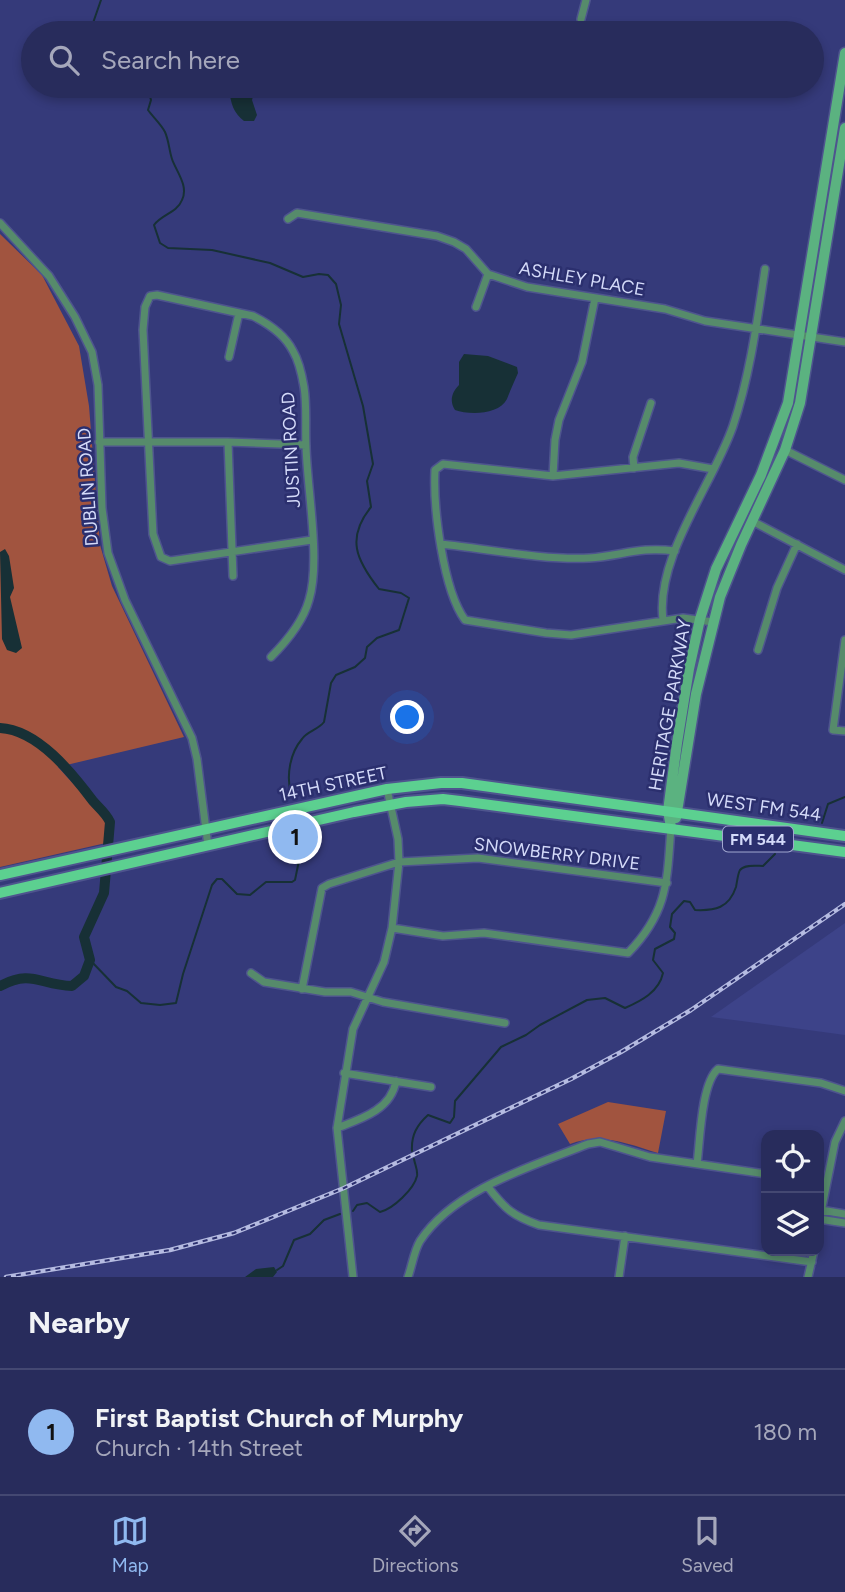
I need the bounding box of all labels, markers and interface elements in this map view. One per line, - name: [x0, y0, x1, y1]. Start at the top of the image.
- search box: [21, 21, 824, 98]
- icon: search: [45, 41, 83, 79]
- text: Search here: [101, 44, 240, 76]
- street label: ASHLEY PLACE: [517, 257, 647, 301]
- street label: JUSTIN ROAD: [277, 391, 305, 509]
- street label: DUBLIN ROAD: [73, 427, 103, 547]
- street label: HERITAGE PARKWAY: [644, 617, 696, 793]
- your location: [390, 700, 424, 734]
- street label: 14TH STREET: [277, 762, 389, 806]
- street label: WEST FM 544: [705, 788, 823, 826]
- pin: 1: [272, 811, 318, 863]
- road number: FM 544: [723, 826, 793, 852]
- street label: SNOWBERRY DRIVE: [473, 833, 641, 875]
- map controls: [761, 1130, 824, 1256]
- button: locate: [761, 1130, 824, 1193]
- button: layers: [761, 1193, 824, 1256]
- text: Nearby: [28, 1304, 130, 1341]
- text: First Baptist Church of Murphy: [95, 1402, 463, 1434]
- text: 1: [46, 1418, 56, 1446]
- text: 180 m: [753, 1418, 817, 1446]
- text: Church · 14th Street: [95, 1434, 303, 1462]
- tab: Map: [111, 1512, 149, 1577]
- tab: Directions: [372, 1512, 459, 1577]
- tab: Saved: [681, 1512, 734, 1577]

